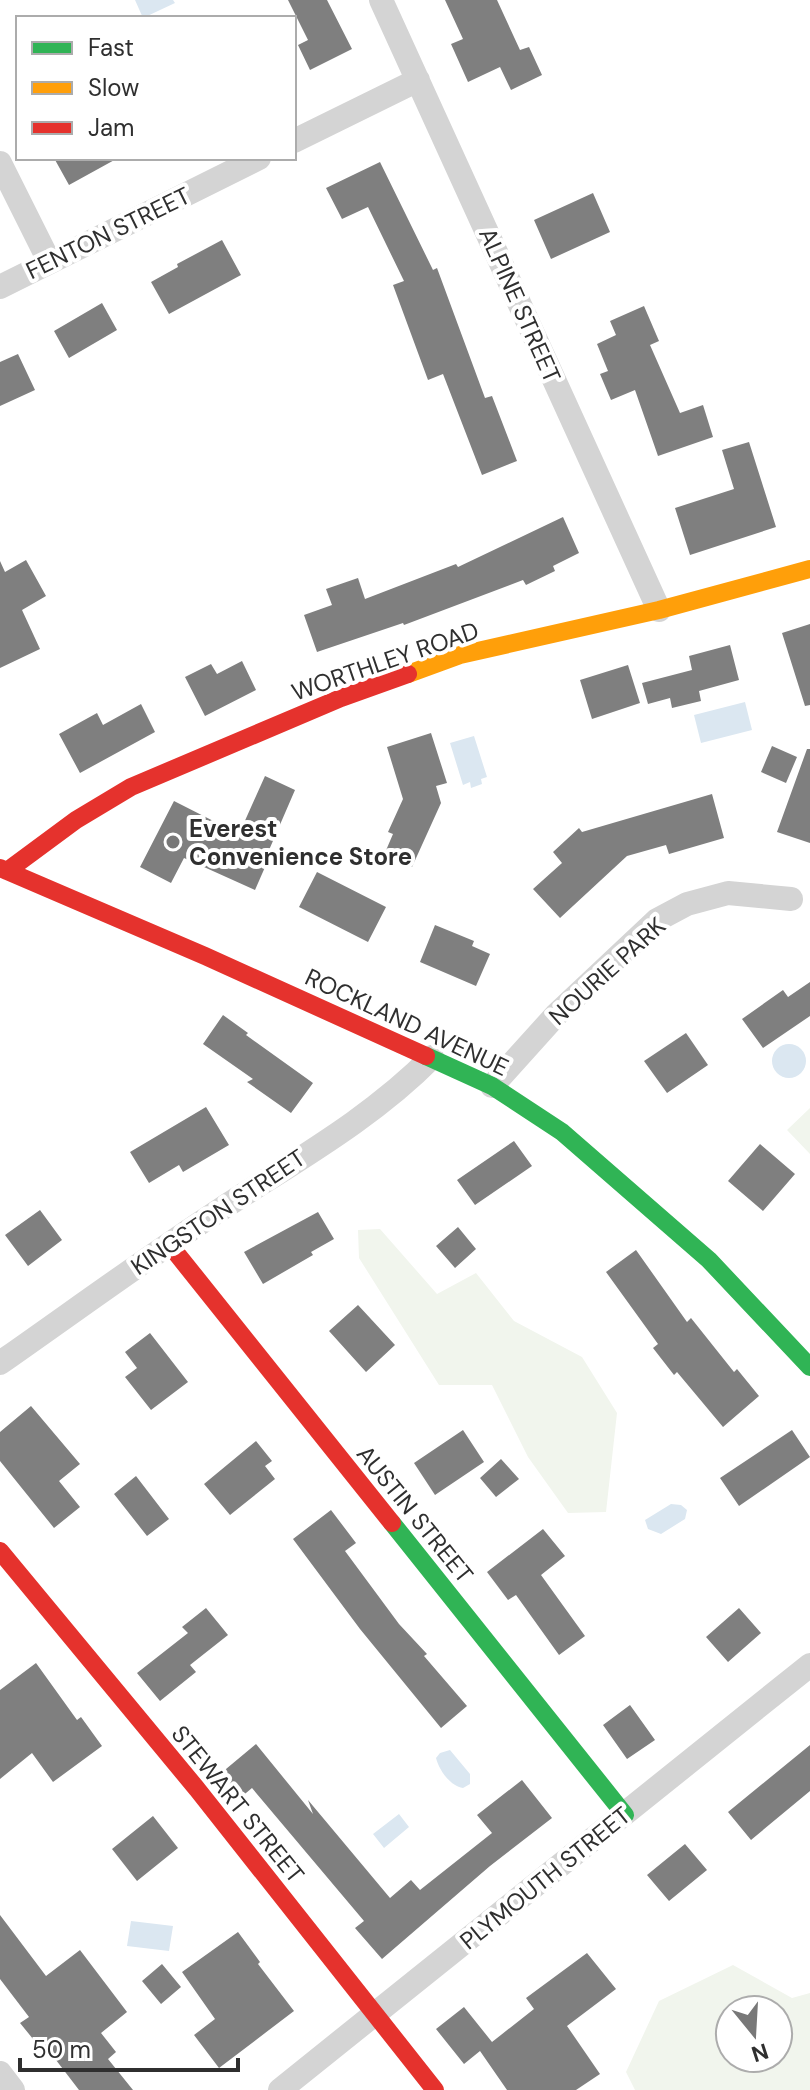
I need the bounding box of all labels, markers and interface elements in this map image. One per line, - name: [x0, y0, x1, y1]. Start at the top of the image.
- legend: [16, 16, 296, 160]
- text: Fast: [88, 32, 134, 63]
- text: Slow: [88, 72, 139, 103]
- text: Jam: [88, 112, 134, 143]
- street label: FENTON STREET: [21, 180, 195, 286]
- street label: ALPINE STREET: [472, 223, 568, 387]
- street label: WORTHLEY ROAD: [287, 614, 483, 708]
- place label: Everest Convenience Store: [189, 813, 412, 872]
- marker: Everest Convenience Store: [164, 833, 182, 851]
- street label: NOURIE PARK: [542, 910, 672, 1032]
- street label: ROCKLAND AVENUE: [300, 961, 514, 1083]
- street label: KINGSTON STREET: [125, 1142, 311, 1282]
- street label: AUSTIN STREET: [350, 1439, 480, 1589]
- street label: STEWART STREET: [165, 1719, 311, 1889]
- street label: PLYMOUTH STREET: [453, 1800, 637, 1956]
- north arrow: [714, 1994, 794, 2074]
- scale bar: [20, 2022, 238, 2072]
- text: 50 m: [32, 2034, 91, 2065]
- text: N: [748, 2036, 772, 2069]

